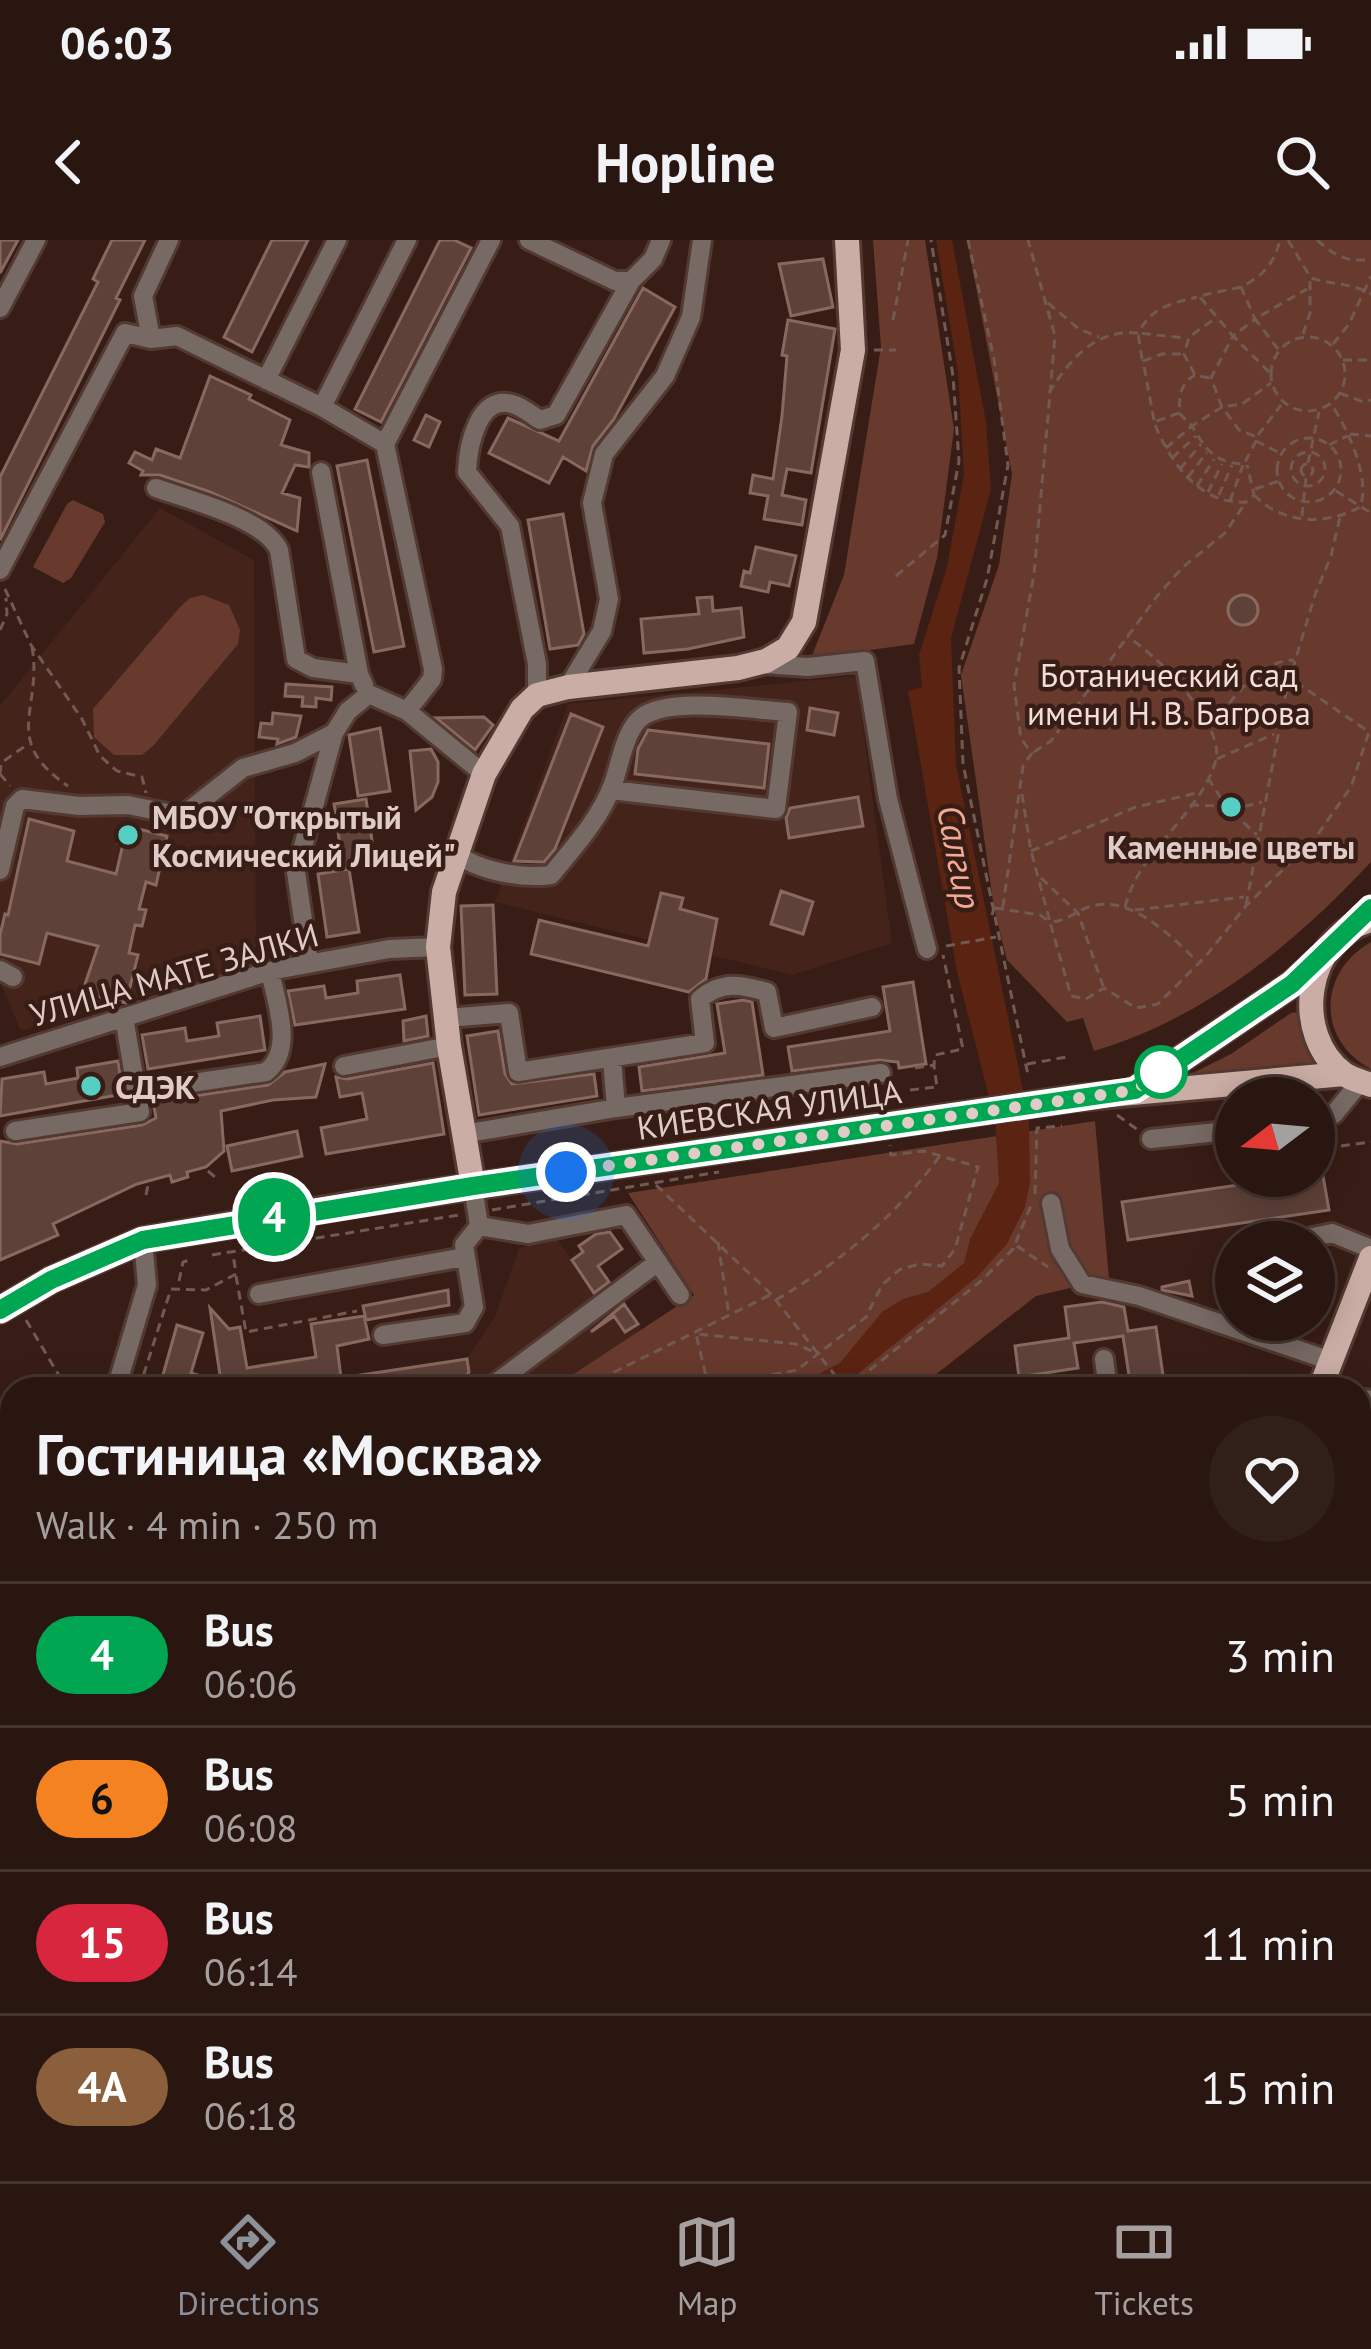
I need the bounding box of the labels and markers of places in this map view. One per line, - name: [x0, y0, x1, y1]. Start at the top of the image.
- marker: Каменные цветы: [1218, 794, 1244, 820]
- place label: МБОУ "Открытый Космический Лицей": [152, 795, 456, 876]
- marker: МБОУ "Открытый Космический Лицей": [115, 822, 141, 848]
- place label: Каменные цветы: [1107, 825, 1355, 868]
- unlabelled marker: [1136, 1047, 1186, 1097]
- place label: СДЭК: [115, 1065, 196, 1108]
- marker: СДЭК: [78, 1073, 104, 1099]

